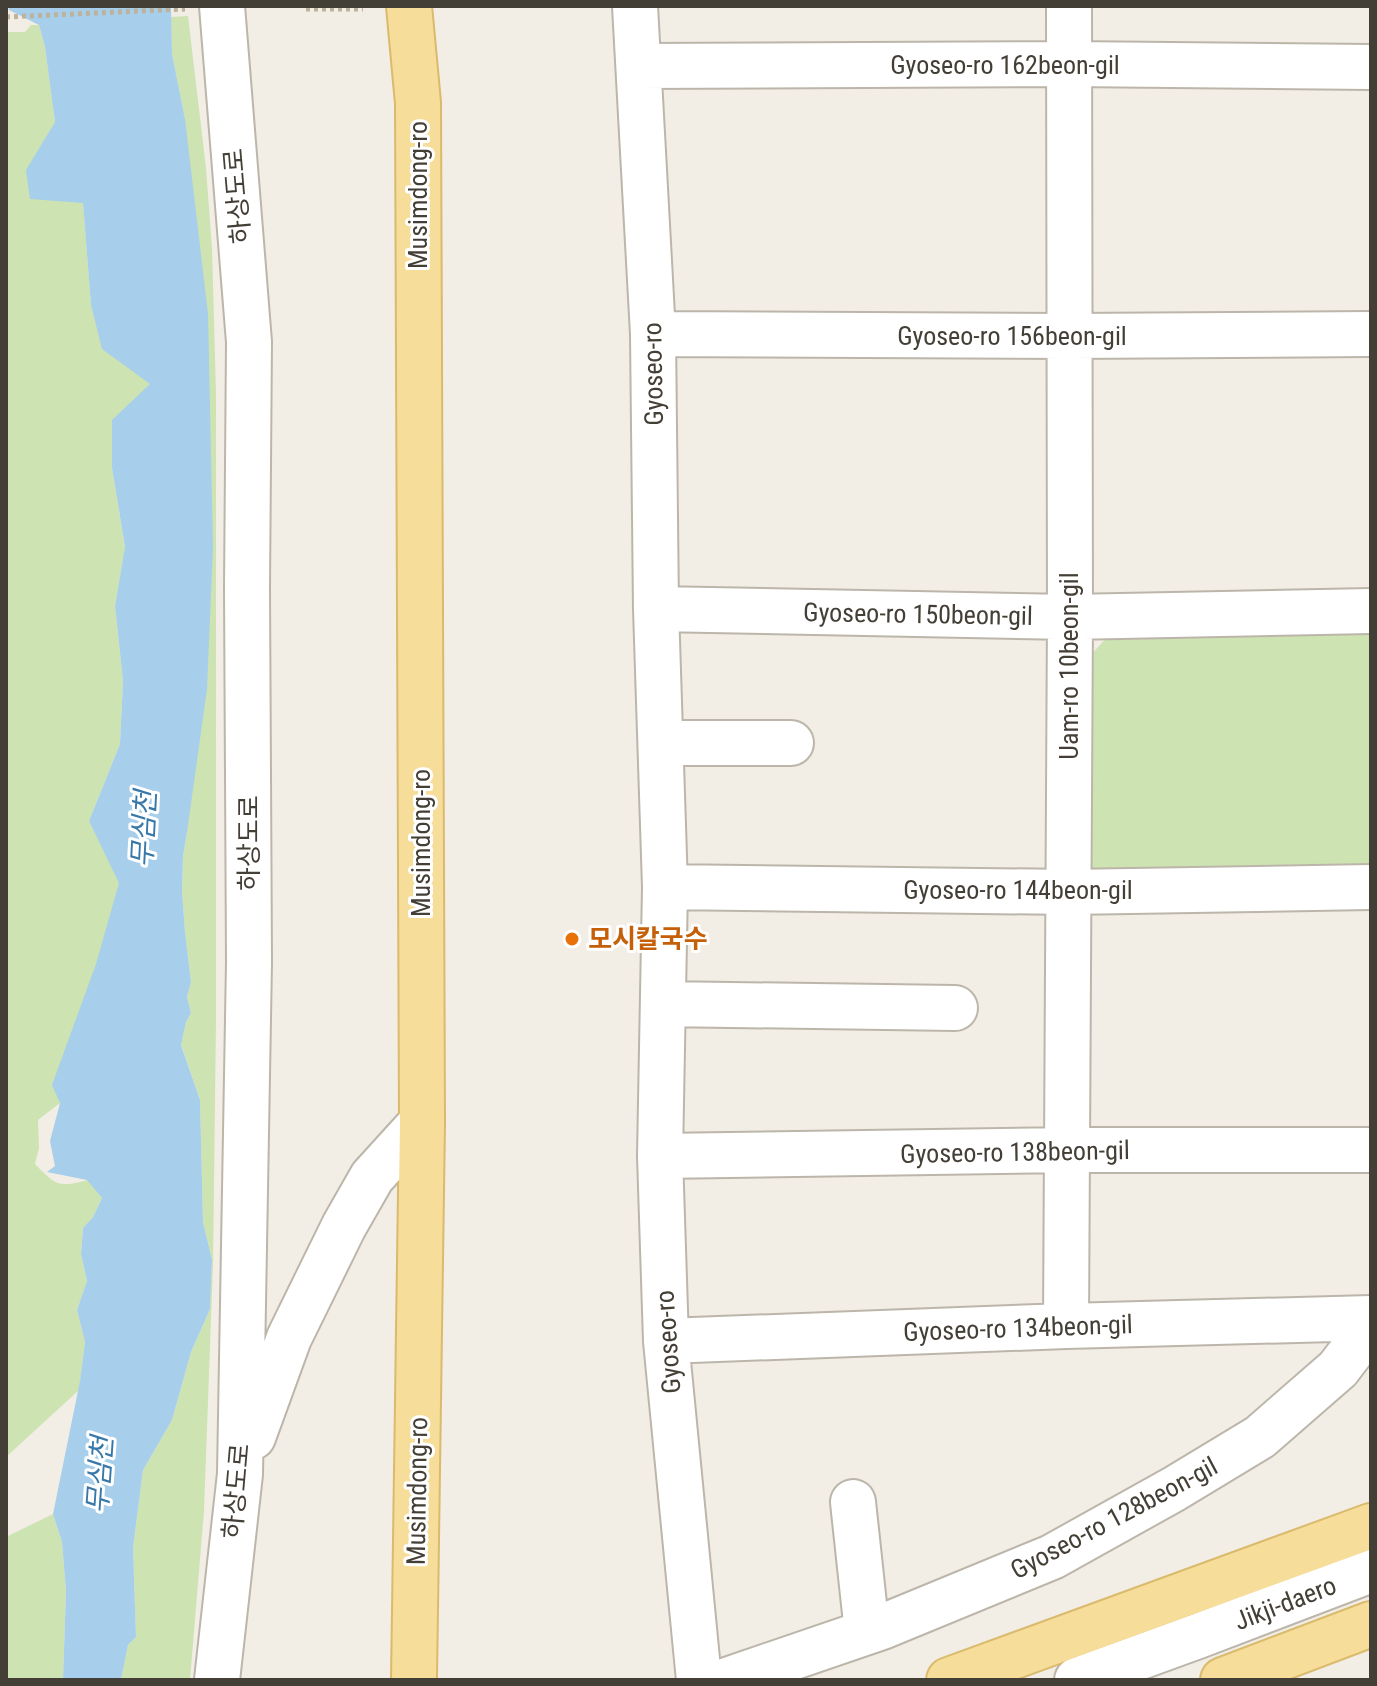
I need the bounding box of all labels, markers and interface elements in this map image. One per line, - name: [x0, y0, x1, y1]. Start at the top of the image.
- street label: Gyoseo-ro 162beon-gil: [890, 50, 1120, 80]
- street label: Musimdong-ro: [403, 121, 433, 269]
- street label: 하상도로: [218, 147, 256, 245]
- street label: Gyoseo-ro 156beon-gil: [897, 321, 1127, 351]
- street label: Gyoseo-ro: [637, 322, 669, 426]
- street label: Uam-ro 10beon-gil: [1054, 572, 1084, 760]
- street label: Gyoseo-ro 150beon-gil: [803, 597, 1033, 631]
- street label: Musimdong-ro: [406, 769, 436, 917]
- water label: 무심천: [126, 786, 163, 868]
- street label: 하상도로: [234, 795, 264, 891]
- street label: Gyoseo-ro 144beon-gil: [903, 875, 1133, 905]
- place label: 모시칼국수: [588, 924, 708, 954]
- marker: 모시칼국수: [563, 930, 581, 948]
- street label: Gyoseo-ro 138beon-gil: [900, 1135, 1130, 1169]
- street label: Gyoseo-ro: [649, 1289, 687, 1395]
- street label: Gyoseo-ro 134beon-gil: [903, 1309, 1133, 1347]
- street label: Musimdong-ro: [401, 1417, 433, 1565]
- water label: 무심천: [81, 1432, 119, 1515]
- street label: 하상도로: [217, 1442, 255, 1540]
- street label: Gyoseo-ro 128beon-gil: [1006, 1451, 1222, 1585]
- street label: Jikji-daero: [1230, 1570, 1340, 1636]

